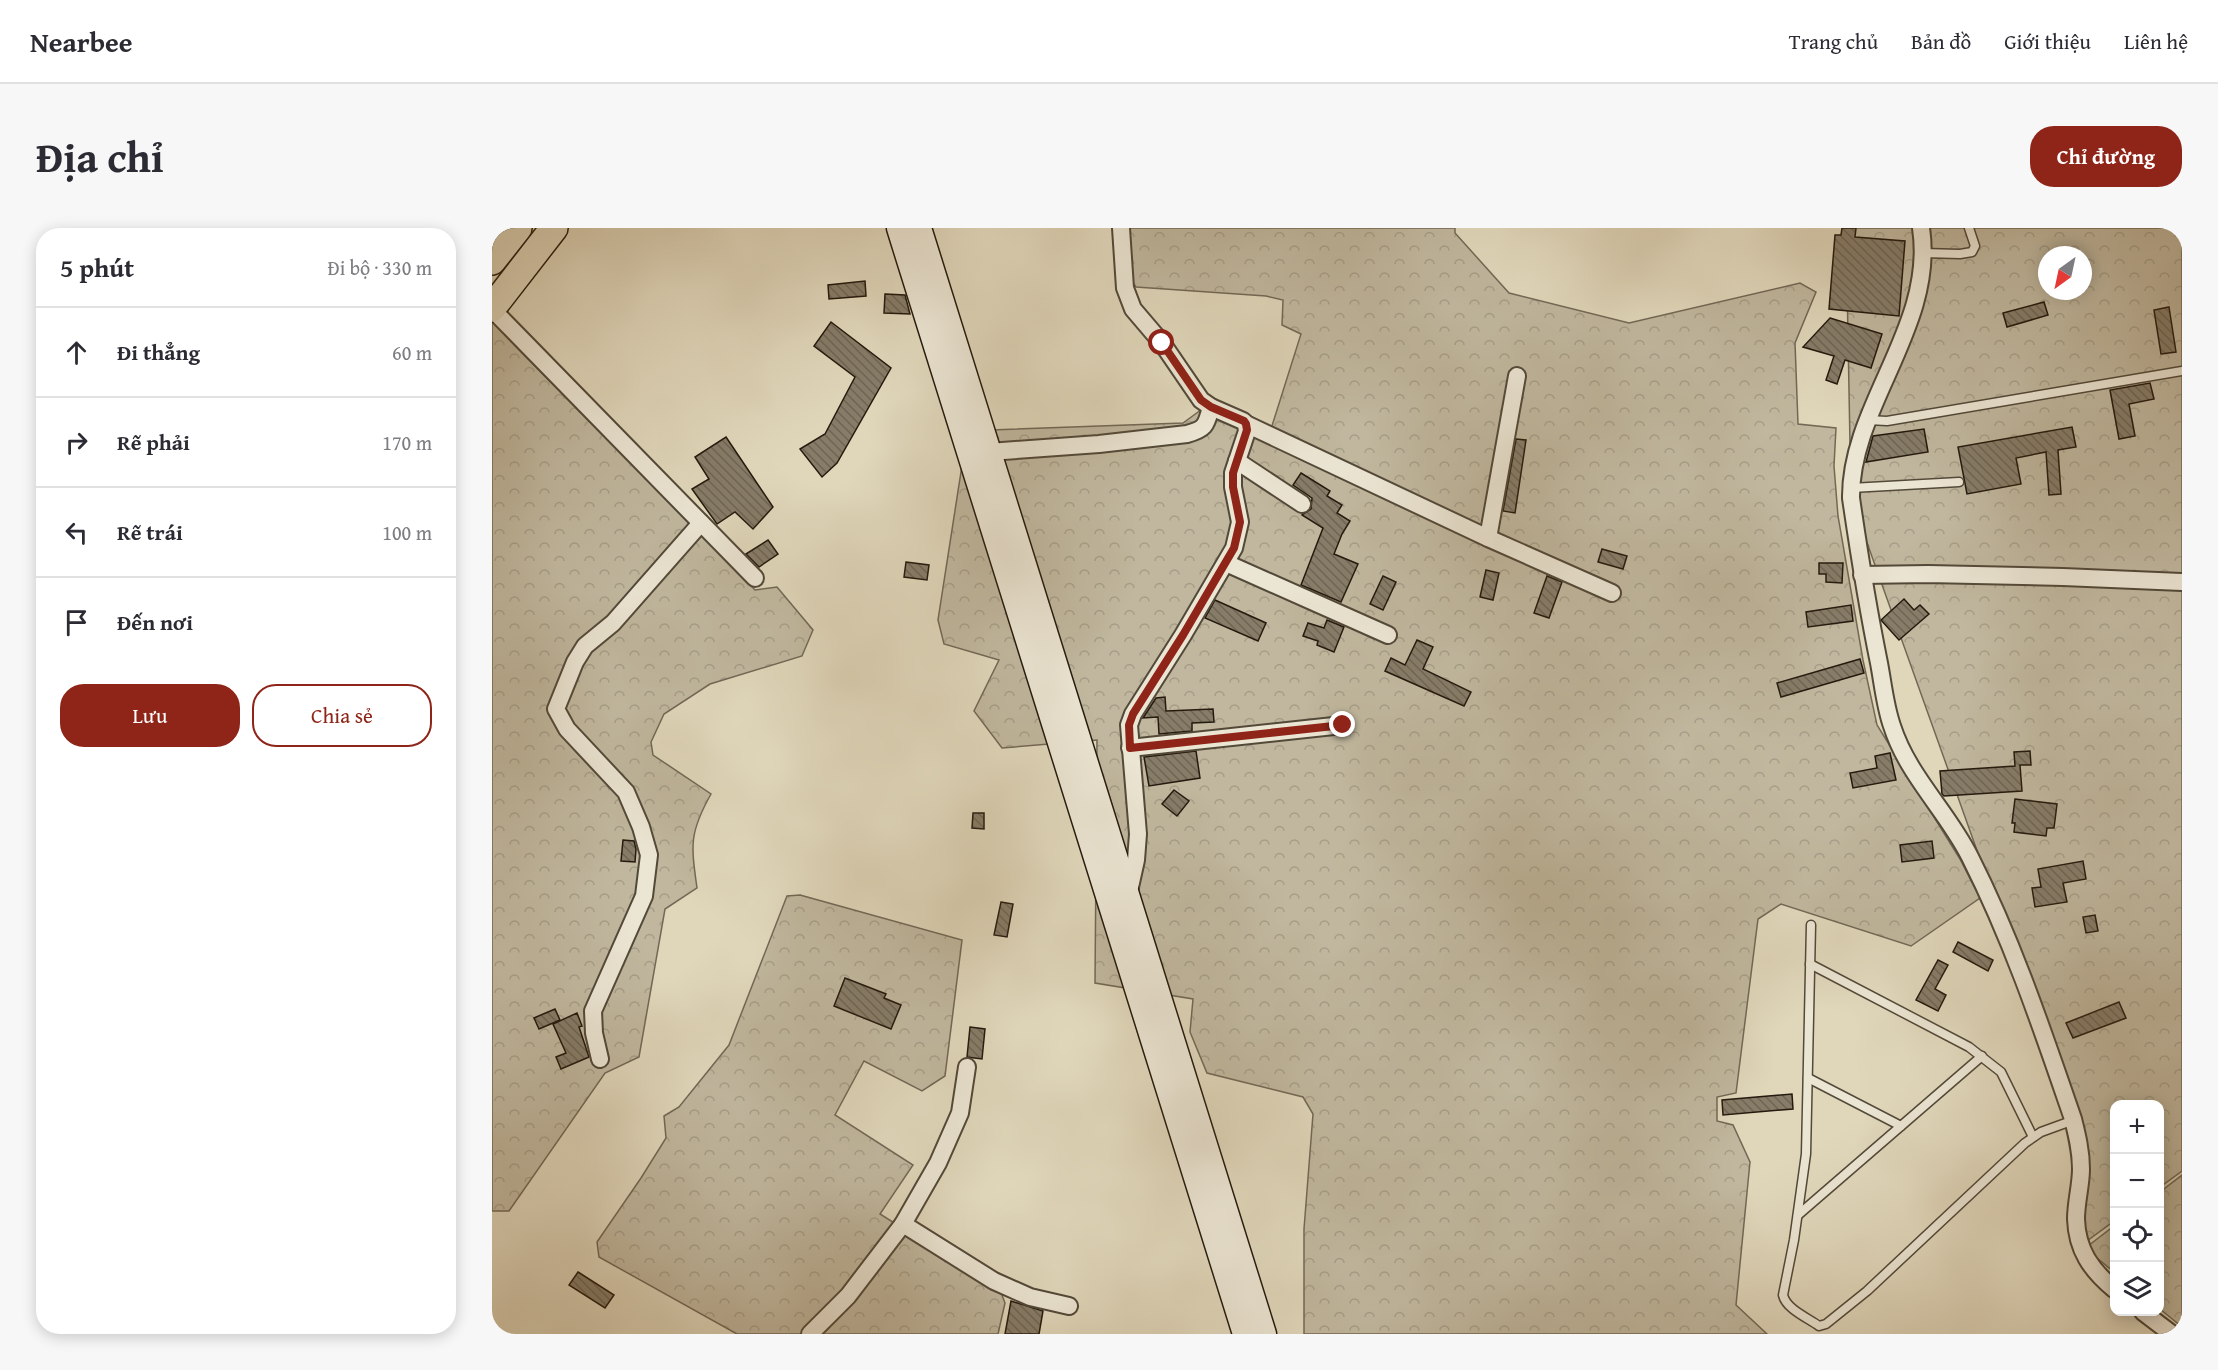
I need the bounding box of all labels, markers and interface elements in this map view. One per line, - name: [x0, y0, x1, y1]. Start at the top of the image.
- text: Nearbee: [30, 21, 133, 62]
- text: Trang chủ: [1789, 26, 1878, 57]
- text: Bản đồ: [1911, 26, 1971, 57]
- text: Giới thiệu: [2004, 26, 2091, 57]
- text: Liên hệ: [2124, 26, 2188, 57]
- text: Địa chỉ: [36, 126, 164, 187]
- button: Chỉ đường: [2030, 126, 2182, 187]
- north arrow: [2038, 246, 2092, 300]
- text: 5 phút: [60, 248, 134, 287]
- text: Đi bộ · 330 m: [328, 253, 432, 282]
- route start: [1148, 329, 1174, 355]
- icon: ahead: [60, 336, 93, 369]
- text: Đi thẳng: [117, 336, 200, 368]
- text: 60 m: [392, 338, 432, 367]
- icon: right: [60, 426, 93, 459]
- text: Rẽ phải: [117, 426, 190, 458]
- text: 170 m: [382, 428, 432, 457]
- icon: left: [60, 516, 93, 549]
- text: Rẽ trái: [117, 516, 183, 548]
- text: 100 m: [382, 518, 432, 547]
- icon: arrive: [60, 606, 93, 639]
- text: Đến nơi: [117, 606, 193, 638]
- button: Lưu: [60, 684, 240, 747]
- button: Chia sẻ: [252, 684, 432, 747]
- route end: [1329, 711, 1355, 737]
- map controls: [2110, 1100, 2164, 1316]
- button: +: [2110, 1100, 2164, 1154]
- button: −: [2110, 1154, 2164, 1208]
- button: locate: [2110, 1208, 2164, 1262]
- button: layers: [2110, 1262, 2164, 1316]

